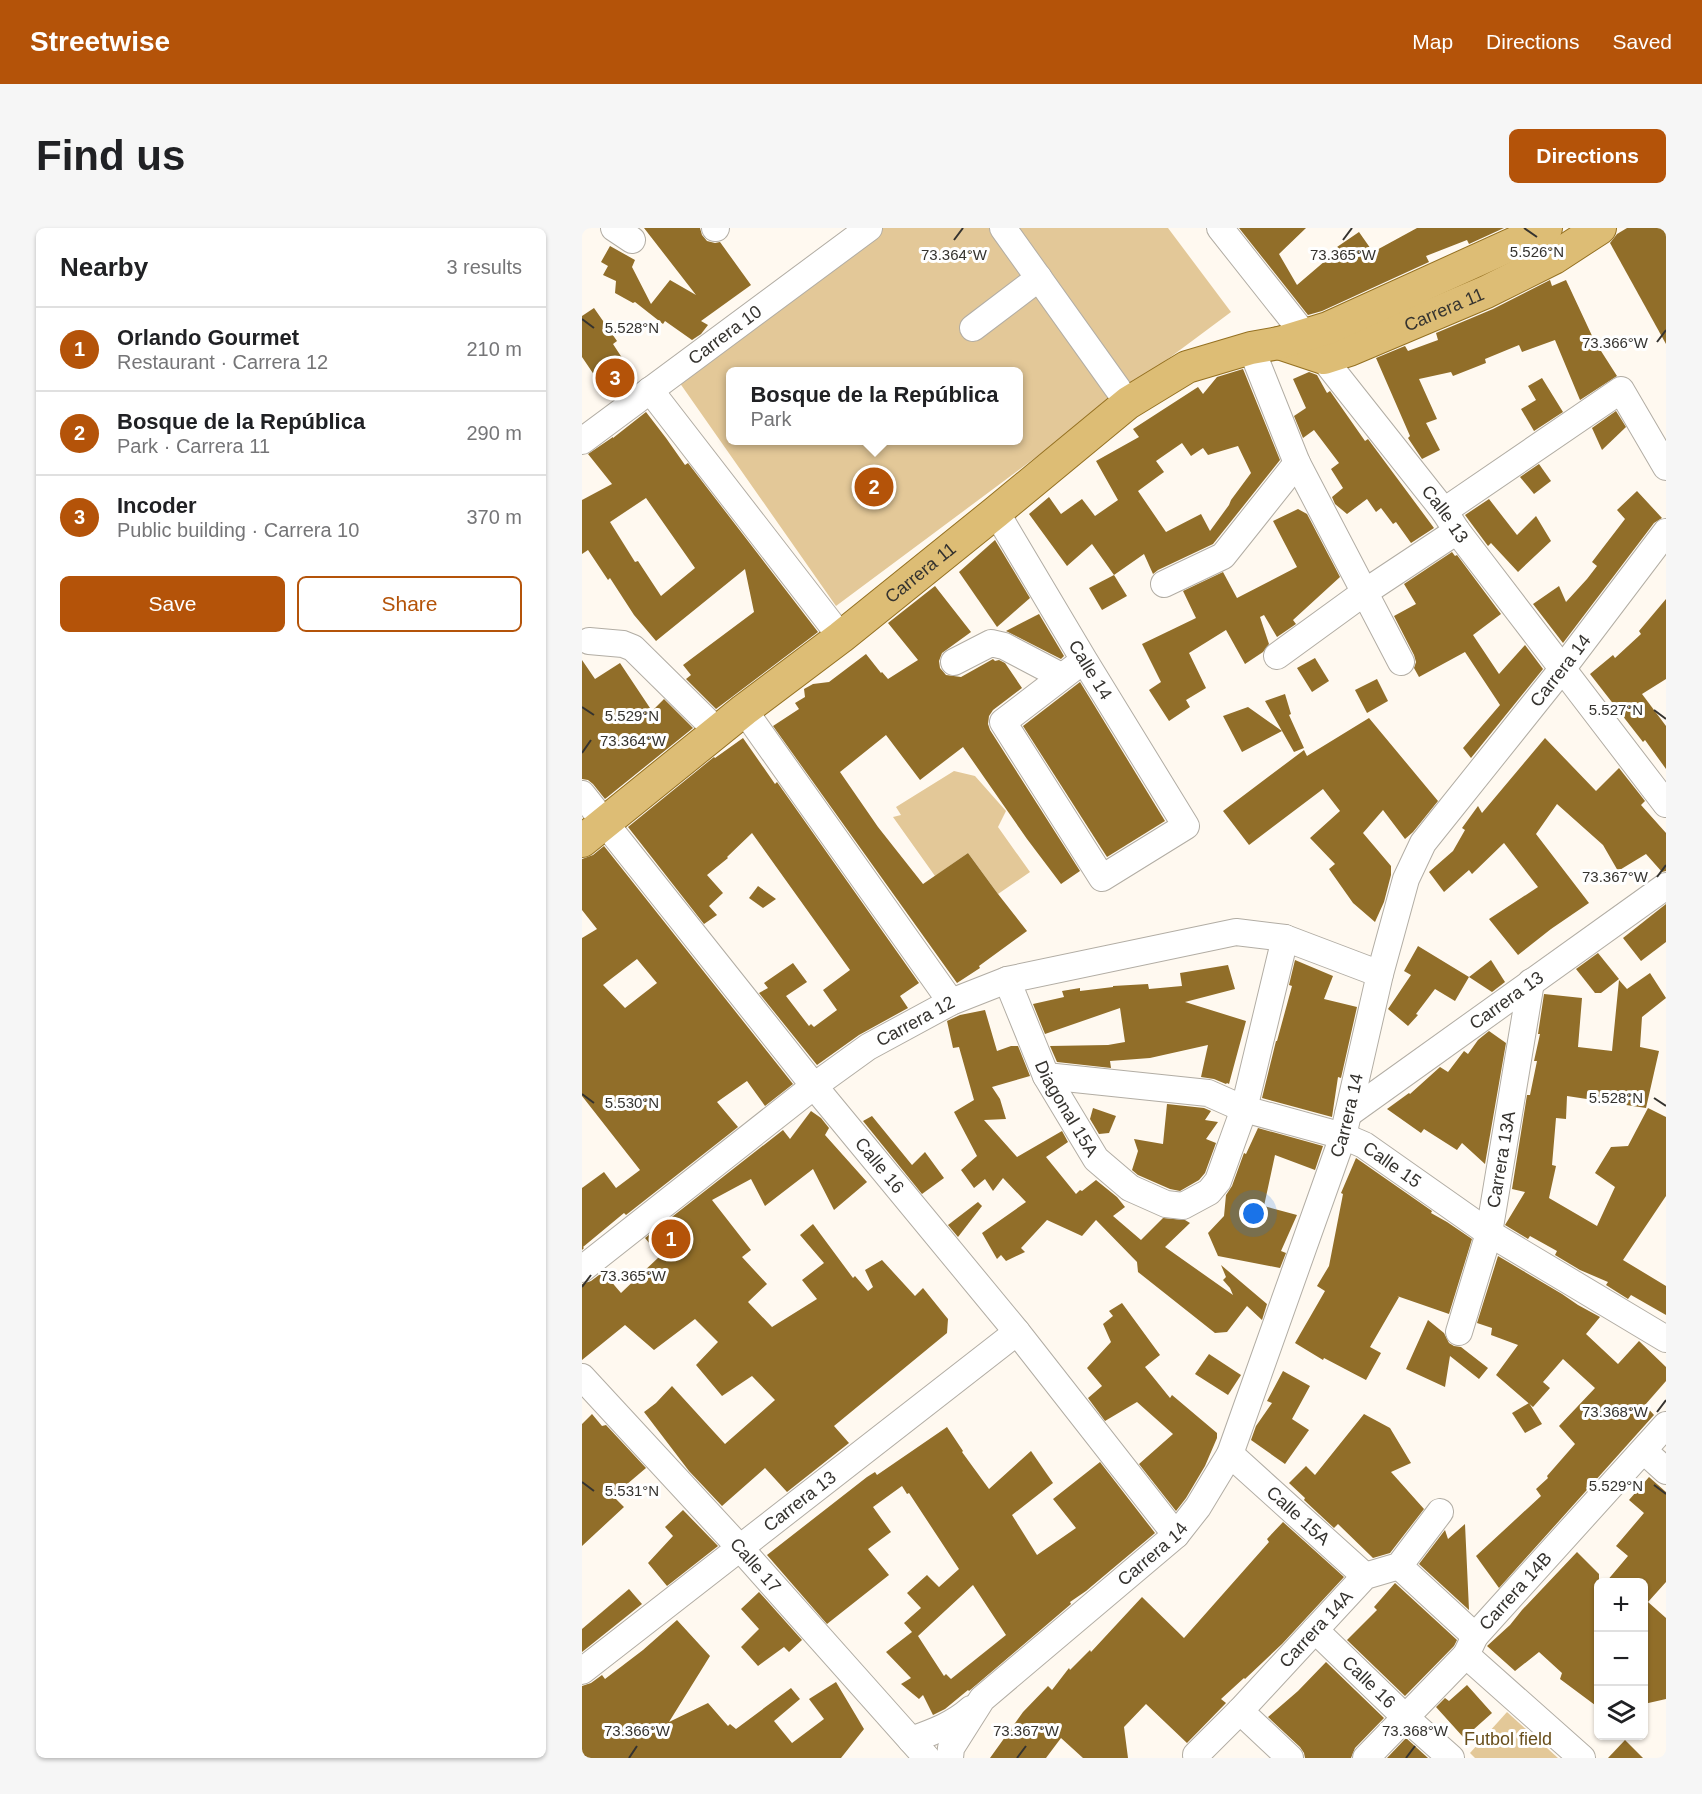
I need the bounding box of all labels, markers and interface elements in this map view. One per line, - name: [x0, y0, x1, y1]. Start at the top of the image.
- text: Streetwise: [30, 26, 170, 57]
- text: Map: [1412, 30, 1453, 53]
- text: Directions: [1486, 30, 1579, 53]
- text: Saved: [1612, 30, 1672, 53]
- button: Directions: [1509, 129, 1666, 183]
- text: Find us: [36, 132, 185, 179]
- text: 5.526°N: [1510, 243, 1564, 260]
- text: 73.364°W: [921, 246, 988, 263]
- text: 73.365°W: [1310, 246, 1377, 263]
- text: Nearby: [60, 252, 148, 282]
- text: 3 results: [446, 256, 522, 278]
- street label: Carrera 11: [1401, 284, 1487, 335]
- street label: Carrera 10: [684, 301, 765, 369]
- text: 5.528°N: [605, 319, 659, 336]
- text: Orlando Gourmet: [117, 325, 299, 350]
- text: 73.366°W: [1582, 334, 1649, 351]
- text: 1: [74, 338, 85, 360]
- text: 210 m: [466, 338, 522, 360]
- text: Restaurant · Carrera 12: [117, 351, 328, 373]
- pin: 3: [596, 356, 634, 400]
- popup: [726, 367, 1023, 445]
- text: Bosque de la República: [750, 382, 999, 407]
- text: Park: [750, 408, 792, 430]
- text: Bosque de la República: [117, 409, 365, 434]
- text: 2: [74, 422, 85, 444]
- text: 290 m: [466, 422, 522, 444]
- text: Park · Carrera 11: [117, 435, 270, 457]
- pin: 2: [854, 464, 894, 510]
- street label: Calle 13: [1418, 481, 1472, 547]
- text: Incoder: [117, 493, 196, 518]
- text: 3: [74, 506, 85, 528]
- text: 370 m: [466, 506, 522, 528]
- text: Public building · Carrera 10: [117, 519, 359, 541]
- street label: Carrera 11: [881, 538, 960, 607]
- button: Save: [60, 576, 285, 632]
- button: Share: [297, 576, 522, 632]
- street label: Carrera 14: [1526, 631, 1595, 711]
- street label: Calle 14: [1065, 637, 1116, 703]
- text: 5.527°N: [1589, 701, 1643, 718]
- text: 5.529°N: [605, 707, 659, 724]
- text: 73.364°W: [600, 732, 667, 749]
- text: 73.367°W: [1582, 868, 1649, 885]
- street label: Carrera 13: [1466, 967, 1547, 1034]
- street label: Carrera 12: [873, 992, 958, 1051]
- street label: Diagonal 15A: [1031, 1058, 1102, 1160]
- street label: Carrera 14: [1326, 1071, 1367, 1160]
- text: 5.528°N: [1589, 1089, 1643, 1106]
- text: 5.530°N: [605, 1094, 659, 1111]
- street label: Carrera 13A: [1483, 1109, 1519, 1210]
- street label: Calle 16: [851, 1134, 908, 1197]
- street label: Calle 15: [1359, 1138, 1425, 1192]
- your location: [1239, 1199, 1268, 1228]
- pin: 1: [652, 1216, 691, 1262]
- text: 73.365°W: [600, 1267, 667, 1284]
- text: 73.368°W: [1582, 1403, 1649, 1420]
- street label: Carrera 13: [760, 1467, 840, 1536]
- text: 5.529°N: [1589, 1477, 1643, 1494]
- text: 5.531°N: [605, 1482, 659, 1499]
- street label: Calle 15A: [1263, 1482, 1334, 1549]
- street label: Carrera 14: [1114, 1519, 1192, 1590]
- street label: Calle 17: [726, 1534, 785, 1597]
- street label: Carrera 14B: [1475, 1548, 1556, 1634]
- map controls: [1594, 1578, 1648, 1740]
- button: +: [1594, 1578, 1648, 1632]
- street label: Carrera 14A: [1275, 1586, 1357, 1672]
- button: −: [1594, 1632, 1648, 1686]
- street label: Calle 16: [1338, 1652, 1400, 1712]
- button: layers: [1594, 1686, 1648, 1740]
- text: 73.366°W: [604, 1722, 671, 1739]
- text: 73.367°W: [993, 1722, 1060, 1739]
- text: 73.368°W: [1382, 1722, 1449, 1739]
- park label: Futbol field: [1464, 1729, 1552, 1749]

